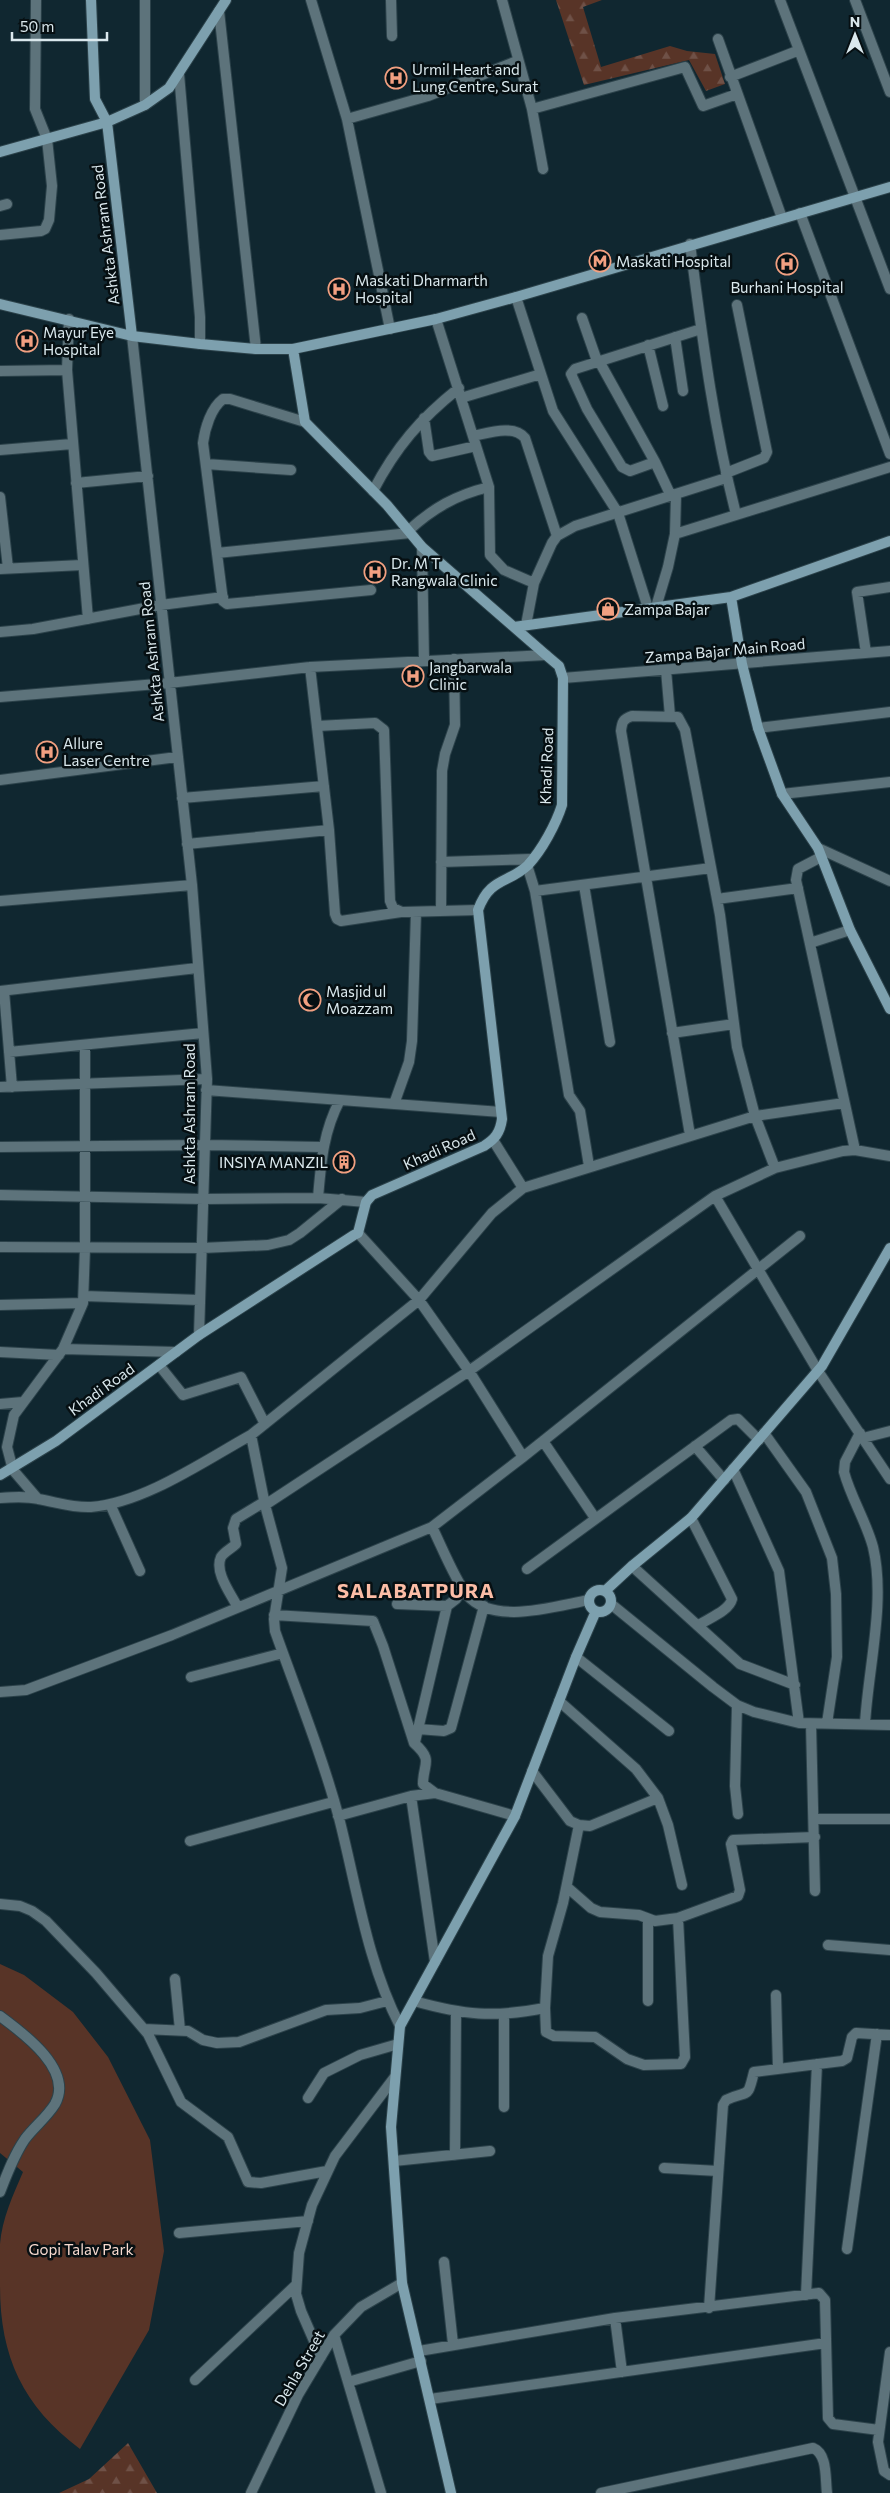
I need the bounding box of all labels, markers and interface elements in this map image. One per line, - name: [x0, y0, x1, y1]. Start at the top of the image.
- scale bar: [12, 10, 108, 42]
- north arrow: [830, 10, 880, 60]
- text: N: [850, 13, 860, 30]
- text: 50 m: [20, 17, 54, 35]
- place label: Urmil Heart and Lung Centre, Surat: [412, 60, 538, 95]
- hospital icon: Urmil Heart and Lung Centre, Surat: [384, 66, 408, 90]
- street label: Ashkta Ashram Road: [87, 164, 123, 306]
- metro station icon: Maskati Hospital: [588, 249, 612, 273]
- place label: Maskati Hospital: [616, 252, 731, 270]
- hospital icon: Burhani Hospital: [775, 252, 799, 276]
- place label: Maskati Dharmarth Hospital: [355, 271, 488, 306]
- hospital icon: Maskati Dharmarth Hospital: [327, 277, 351, 301]
- place label: Burhani Hospital: [730, 278, 844, 296]
- place label: Mayur Eye Hospital: [43, 323, 114, 358]
- hospital icon: Mayur Eye Hospital: [15, 329, 39, 353]
- place label: Dr. M T Rangwala Clinic: [391, 554, 498, 589]
- hospital icon: Dr. M T Rangwala Clinic: [363, 560, 387, 584]
- street label: Ashkta Ashram Road: [135, 581, 167, 723]
- shop icon: Zampa Bajar: [596, 597, 620, 621]
- place label: Zampa Bajar: [624, 600, 710, 618]
- street label: Zampa Bajar Main Road: [644, 634, 806, 666]
- place label: Jangbarwala Clinic: [429, 658, 512, 693]
- hospital icon: Jangbarwala Clinic: [401, 664, 425, 688]
- street label: Khadi Road: [536, 727, 556, 805]
- place label: Allure Laser Centre: [63, 734, 150, 769]
- hospital icon: Allure Laser Centre: [35, 740, 59, 764]
- place label: Masjid ul Moazzam: [326, 982, 393, 1017]
- mosque icon: Masjid ul Moazzam: [298, 988, 322, 1012]
- street label: Ashkta Ashram Road: [180, 1043, 198, 1185]
- street label: Khadi Road: [400, 1125, 478, 1173]
- building icon: INSIYA MANZIL: [332, 1150, 356, 1174]
- place label: INSIYA MANZIL: [219, 1153, 328, 1171]
- street label: Khadi Road: [65, 1359, 137, 1419]
- district label: SALABATPURA: [337, 1578, 495, 1602]
- park label: Gopi Talav Park: [28, 2240, 134, 2258]
- street label: Dehla Street: [270, 2327, 328, 2409]

